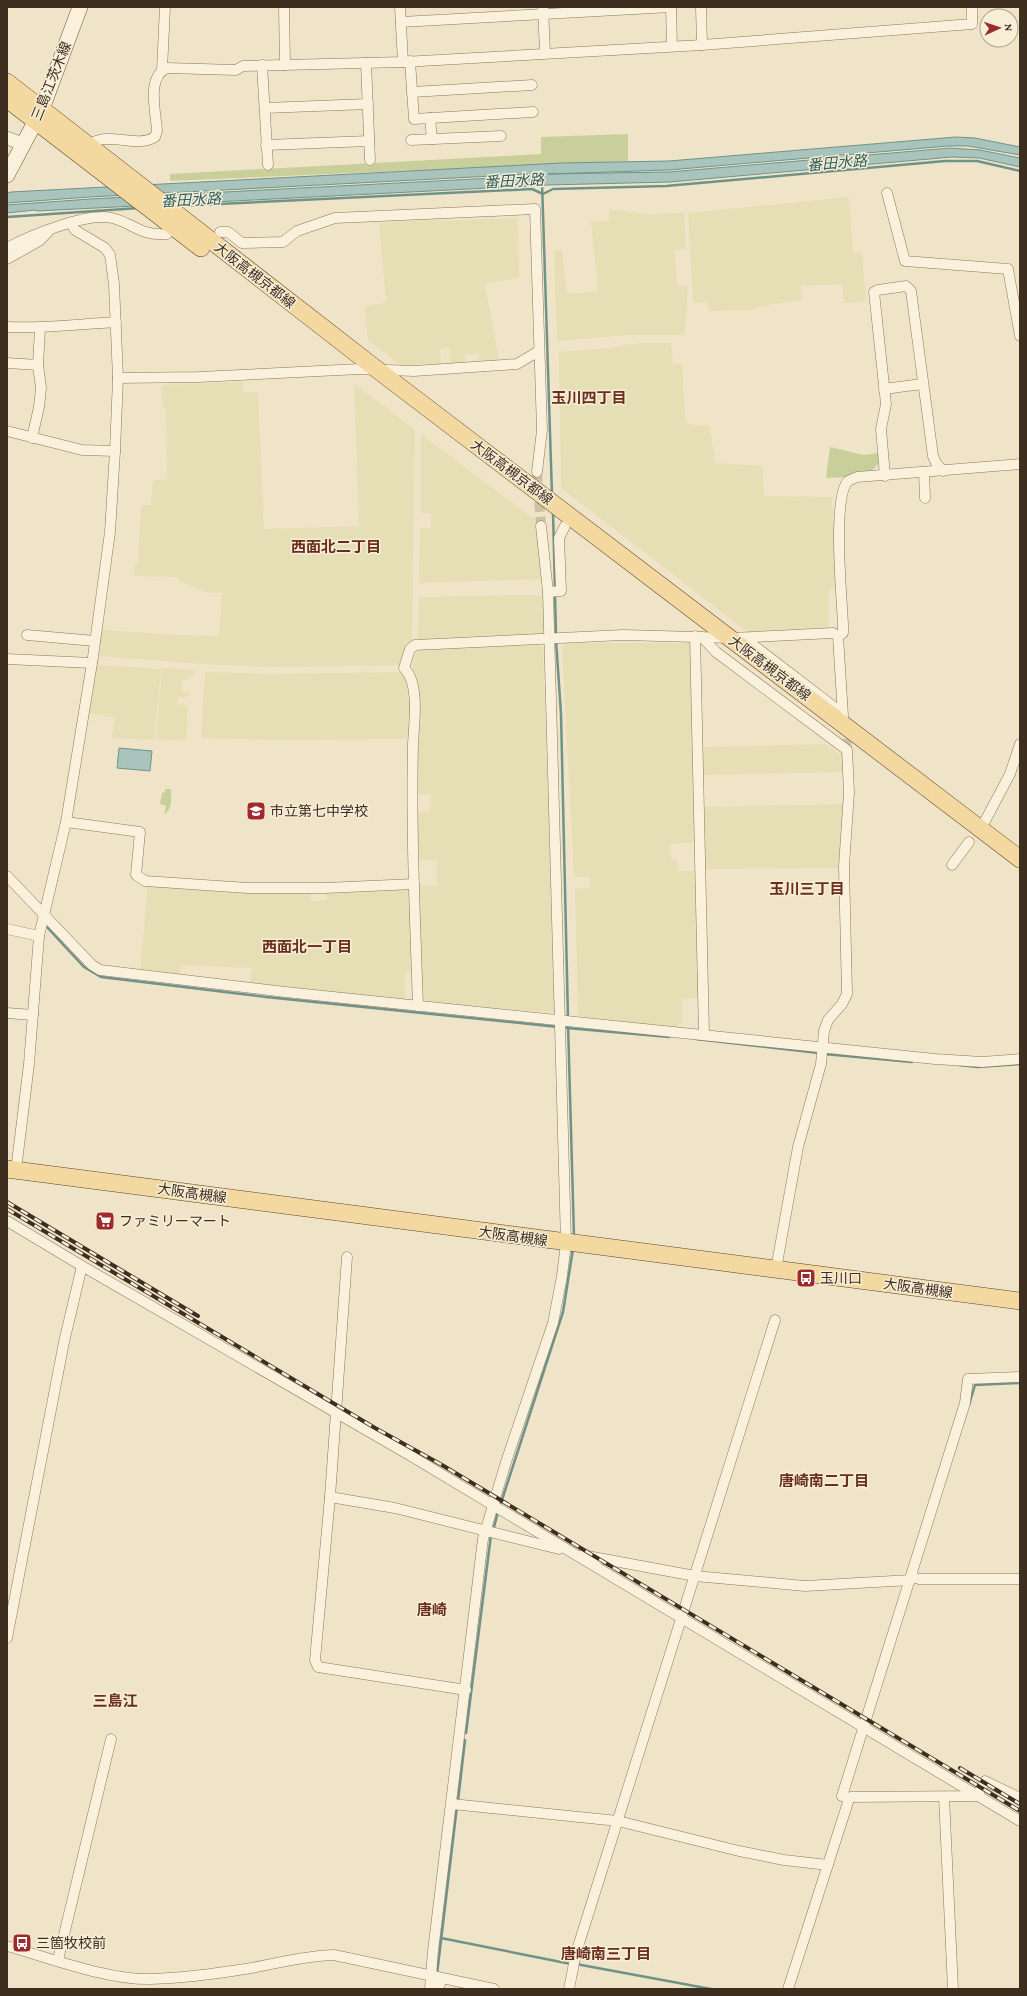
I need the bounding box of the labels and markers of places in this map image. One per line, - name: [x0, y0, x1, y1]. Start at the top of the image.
- school or university icon: 市立第七中学校: [245, 800, 267, 822]
- place label: 市立第七中学校: [270, 803, 368, 819]
- supermarket icon: ファミリーマート: [94, 1210, 116, 1232]
- place label: ファミリーマート: [119, 1213, 231, 1229]
- bus stop icon: 玉川口: [795, 1267, 817, 1289]
- place label: 玉川口: [820, 1270, 862, 1286]
- bus stop icon: 三箇牧校前: [11, 1932, 33, 1954]
- place label: 三箇牧校前: [36, 1935, 106, 1951]

